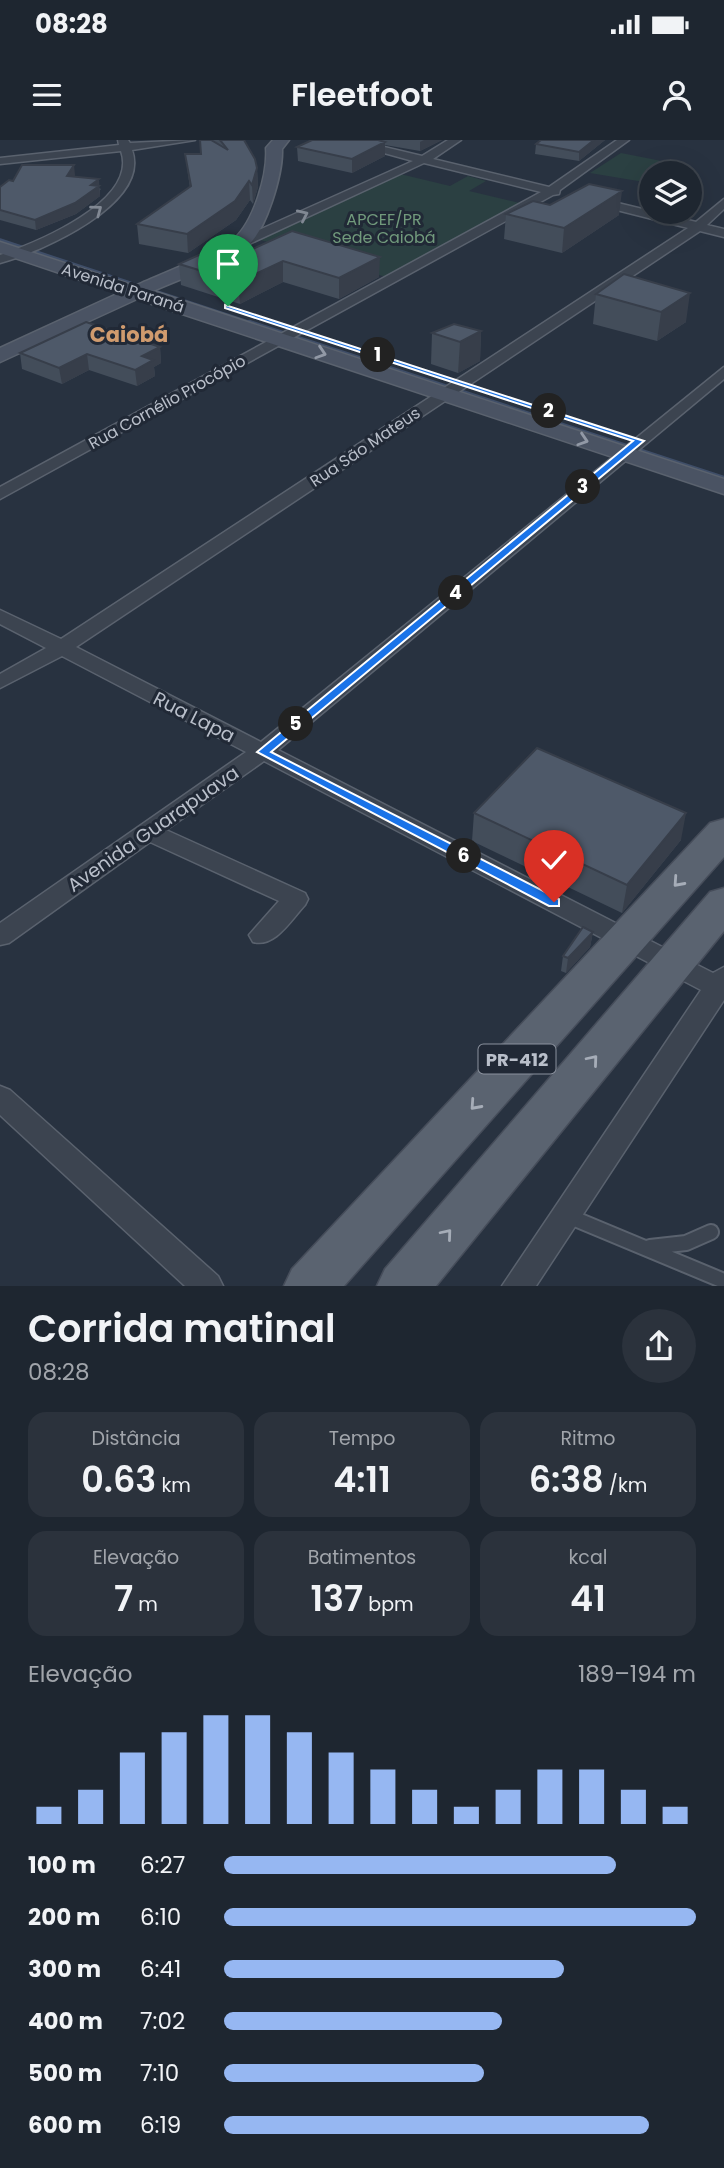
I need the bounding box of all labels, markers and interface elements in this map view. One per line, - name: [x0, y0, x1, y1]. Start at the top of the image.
- text: 08:28: [35, 6, 108, 42]
- text: Fleetfoot: [291, 72, 433, 117]
- icon: menu: [28, 76, 66, 114]
- icon: person: [658, 76, 696, 114]
- map controls: [639, 161, 702, 224]
- button: layers: [639, 161, 702, 224]
- one-way arrow: [90, 206, 102, 218]
- park label: APCEF/PR Sede Caiobá: [332, 208, 436, 249]
- one-way arrow: [296, 209, 308, 223]
- pin: [198, 234, 258, 306]
- icon: arrive: [209, 245, 247, 283]
- street label: Avenida Paraná: [59, 257, 187, 319]
- district label: Caiobá: [90, 320, 168, 349]
- pin: 1: [360, 338, 396, 372]
- text: 1: [374, 341, 381, 368]
- one-way arrow: [314, 345, 326, 360]
- street label: Rua Cornélio Procópio: [84, 349, 250, 455]
- pin: 2: [532, 394, 566, 428]
- text: 2: [543, 397, 554, 424]
- street label: Rua São Mateus: [305, 401, 425, 493]
- one-way arrow: [576, 432, 589, 446]
- pin: 3: [566, 470, 600, 504]
- text: 3: [577, 473, 588, 500]
- pin: 4: [438, 575, 474, 610]
- text: 4: [449, 579, 462, 606]
- street label: Rua Lapa: [148, 685, 240, 749]
- pin: 5: [278, 706, 314, 742]
- text: 5: [289, 710, 302, 737]
- street label: Avenida Guarapuava: [62, 759, 244, 899]
- pin: [524, 830, 584, 902]
- pin: 6: [447, 838, 482, 874]
- icon: check: [535, 841, 573, 879]
- text: 6: [457, 842, 470, 869]
- one-way arrow: [674, 874, 686, 887]
- road number: PR-412: [478, 1044, 556, 1074]
- one-way arrow: [585, 1055, 597, 1068]
- one-way arrow: [471, 1097, 483, 1110]
- one-way arrow: [438, 1229, 451, 1241]
- text: Corrida matinal: [28, 1302, 336, 1355]
- button: share: [622, 1309, 696, 1383]
- text: 08:28: [28, 1356, 90, 1388]
- text: Distância: [92, 1425, 181, 1452]
- text: Tempo: [329, 1425, 395, 1452]
- text: Ritmo: [561, 1425, 615, 1452]
- text: 0.63: [81, 1455, 156, 1504]
- text: 4:11: [333, 1455, 391, 1504]
- text: 6:38: [529, 1455, 604, 1504]
- text: km: [156, 1472, 191, 1499]
- text: /km: [604, 1472, 647, 1499]
- text: Elevação: [93, 1544, 179, 1571]
- text: Batimentos: [308, 1544, 416, 1571]
- text: kcal: [569, 1544, 607, 1571]
- text: 7: [114, 1574, 133, 1623]
- text: 137: [310, 1574, 363, 1623]
- text: 41: [570, 1574, 606, 1623]
- text: m: [133, 1591, 158, 1618]
- text: bpm: [363, 1591, 414, 1618]
- text: Elevação: [28, 1658, 132, 1690]
- text: 189–194 m: [578, 1658, 696, 1690]
- text: 100 m: [28, 1849, 96, 1881]
- text: 6:27: [140, 1849, 185, 1881]
- text: 200 m: [28, 1901, 100, 1933]
- text: 6:10: [140, 1901, 181, 1933]
- text: 300 m: [28, 1953, 101, 1985]
- text: 6:41: [140, 1953, 181, 1985]
- text: 400 m: [28, 2005, 103, 2037]
- text: 7:02: [140, 2005, 185, 2037]
- text: 500 m: [28, 2057, 102, 2089]
- text: 7:10: [140, 2057, 179, 2089]
- text: 600 m: [28, 2109, 102, 2141]
- text: 6:19: [140, 2109, 181, 2141]

